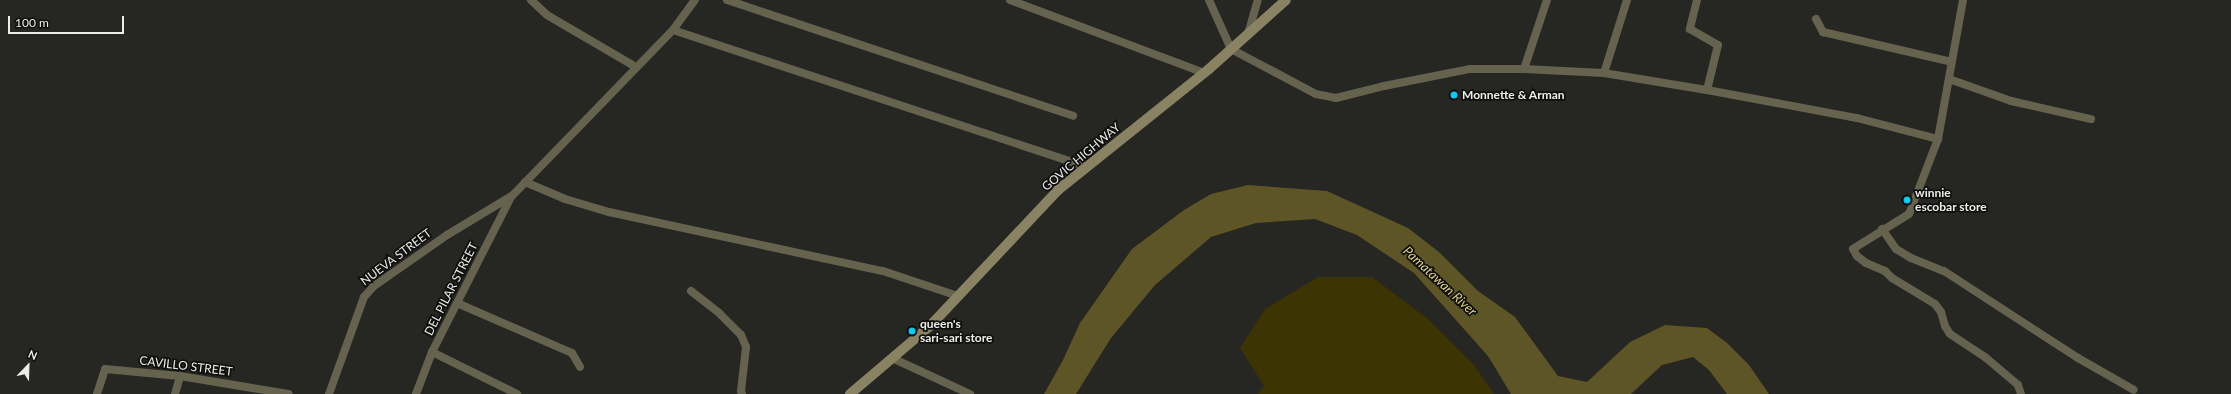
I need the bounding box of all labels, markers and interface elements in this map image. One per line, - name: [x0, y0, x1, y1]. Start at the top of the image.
- scale bar: [10, 8, 126, 34]
- text: 100 m: [15, 15, 49, 30]
- place label: Monnette & Arman: [1462, 88, 1565, 102]
- marker: Monnette & Arman: [1449, 90, 1459, 100]
- street label: GOVIC HIGHWAY: [1039, 120, 1123, 194]
- place label: winnie escobar store: [1915, 186, 1987, 214]
- marker: winnie escobar store: [1902, 195, 1912, 205]
- street label: NUEVA STREET: [357, 225, 435, 289]
- street label: DEL PILAR STREET: [421, 240, 481, 338]
- water label: Pamatawan River: [1400, 243, 1480, 319]
- place label: queen's sari-sari store: [920, 317, 992, 345]
- marker: queen's sari-sari store: [907, 326, 917, 336]
- north arrow: [8, 346, 48, 386]
- text: N: [26, 347, 39, 362]
- street label: CAVILLO STREET: [139, 353, 233, 379]

